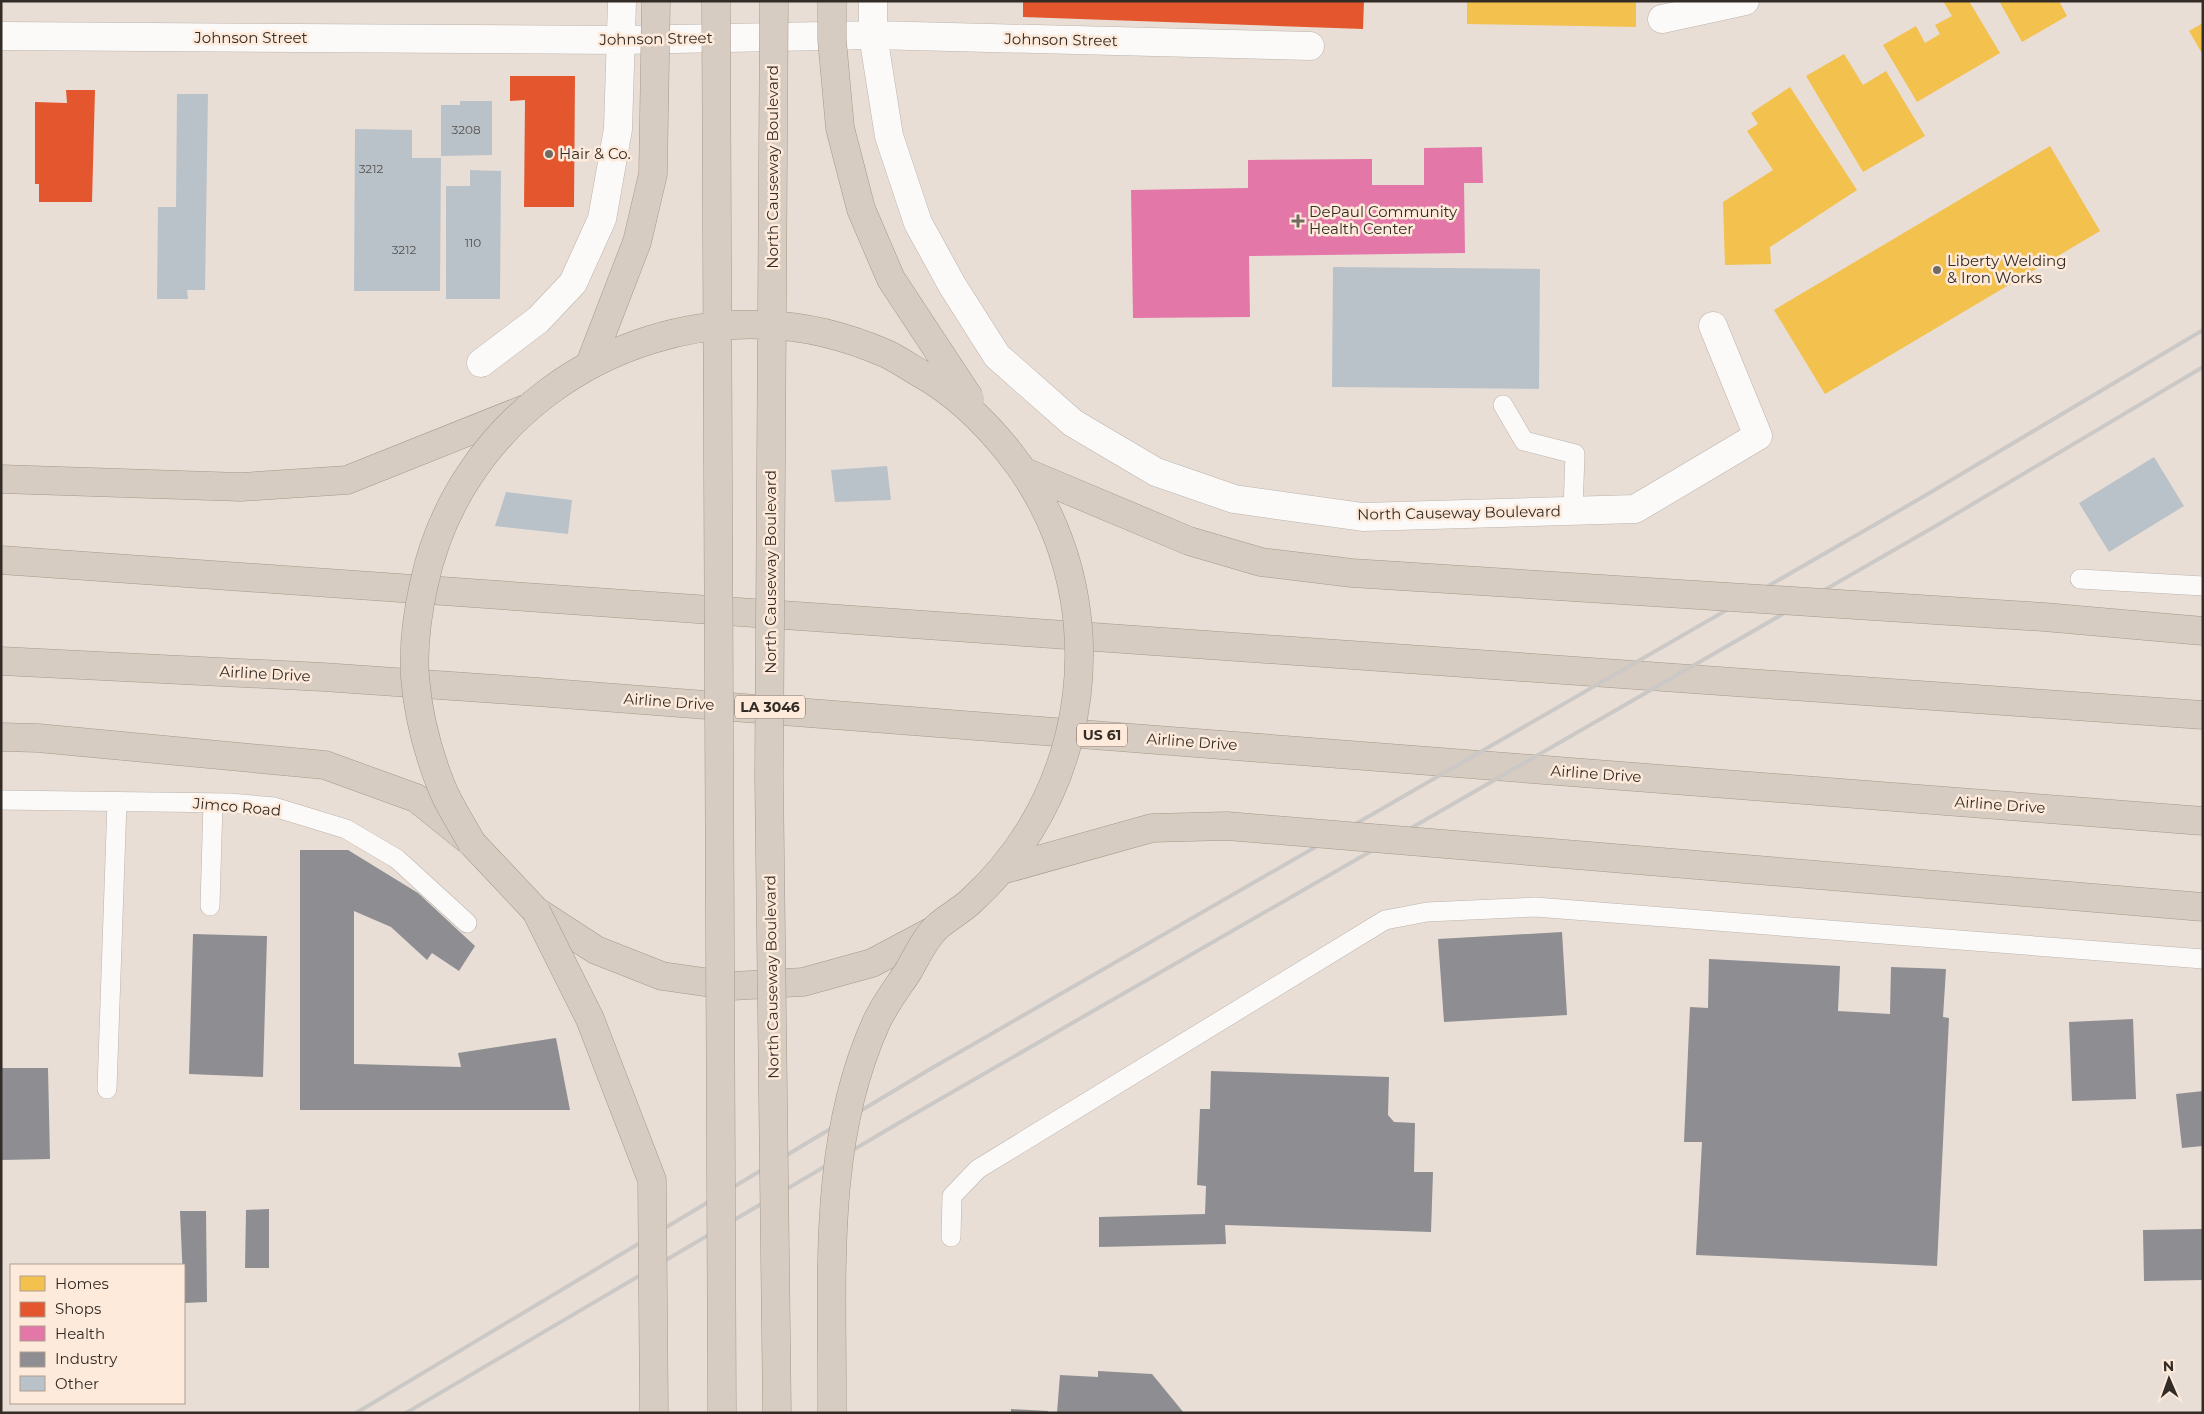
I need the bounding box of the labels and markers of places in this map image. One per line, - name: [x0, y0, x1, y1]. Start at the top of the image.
- place label: Hair & Co.: [559, 144, 631, 163]
- marker: Hair & Co.: [543, 148, 555, 160]
- place label: DePaul Community Health Center: [1309, 202, 1458, 238]
- marker: DePaul Community Health Center: [1291, 214, 1305, 228]
- place label: Liberty Welding & Iron Works: [1947, 251, 2067, 287]
- marker: Liberty Welding & Iron Works: [1931, 264, 1943, 276]

